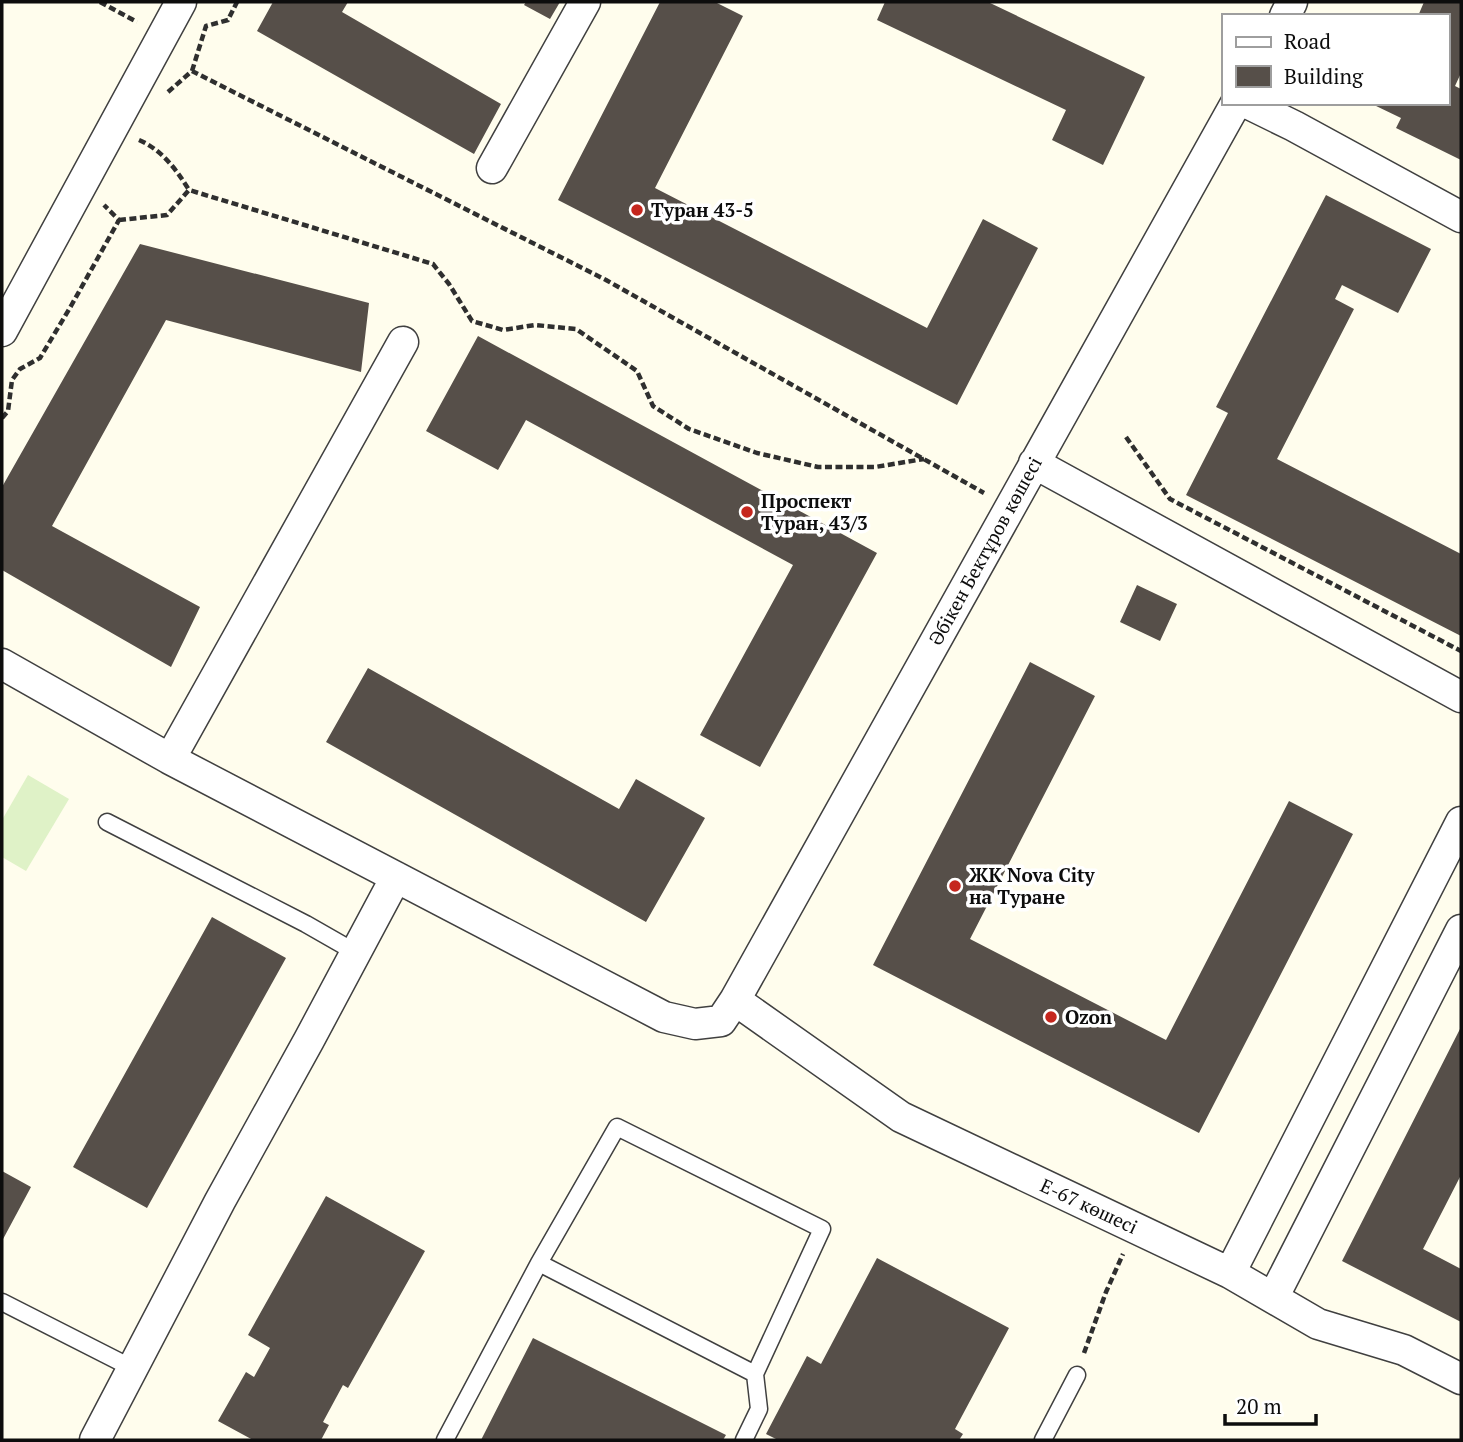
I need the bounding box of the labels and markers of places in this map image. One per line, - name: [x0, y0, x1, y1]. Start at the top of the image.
- place label: Туран 43-5: [651, 197, 754, 222]
- marker: Туран 43-5: [629, 202, 645, 218]
- place label: Проспект Туран, 43/3: [761, 488, 868, 535]
- marker: Проспект Туран, 43/3: [739, 504, 755, 520]
- place label: ЖК Nova City на Туране: [969, 862, 1096, 909]
- marker: ЖК Nova City на Туране: [947, 878, 963, 894]
- place label: Ozon: [1065, 1004, 1113, 1029]
- marker: Ozon: [1043, 1009, 1059, 1025]

